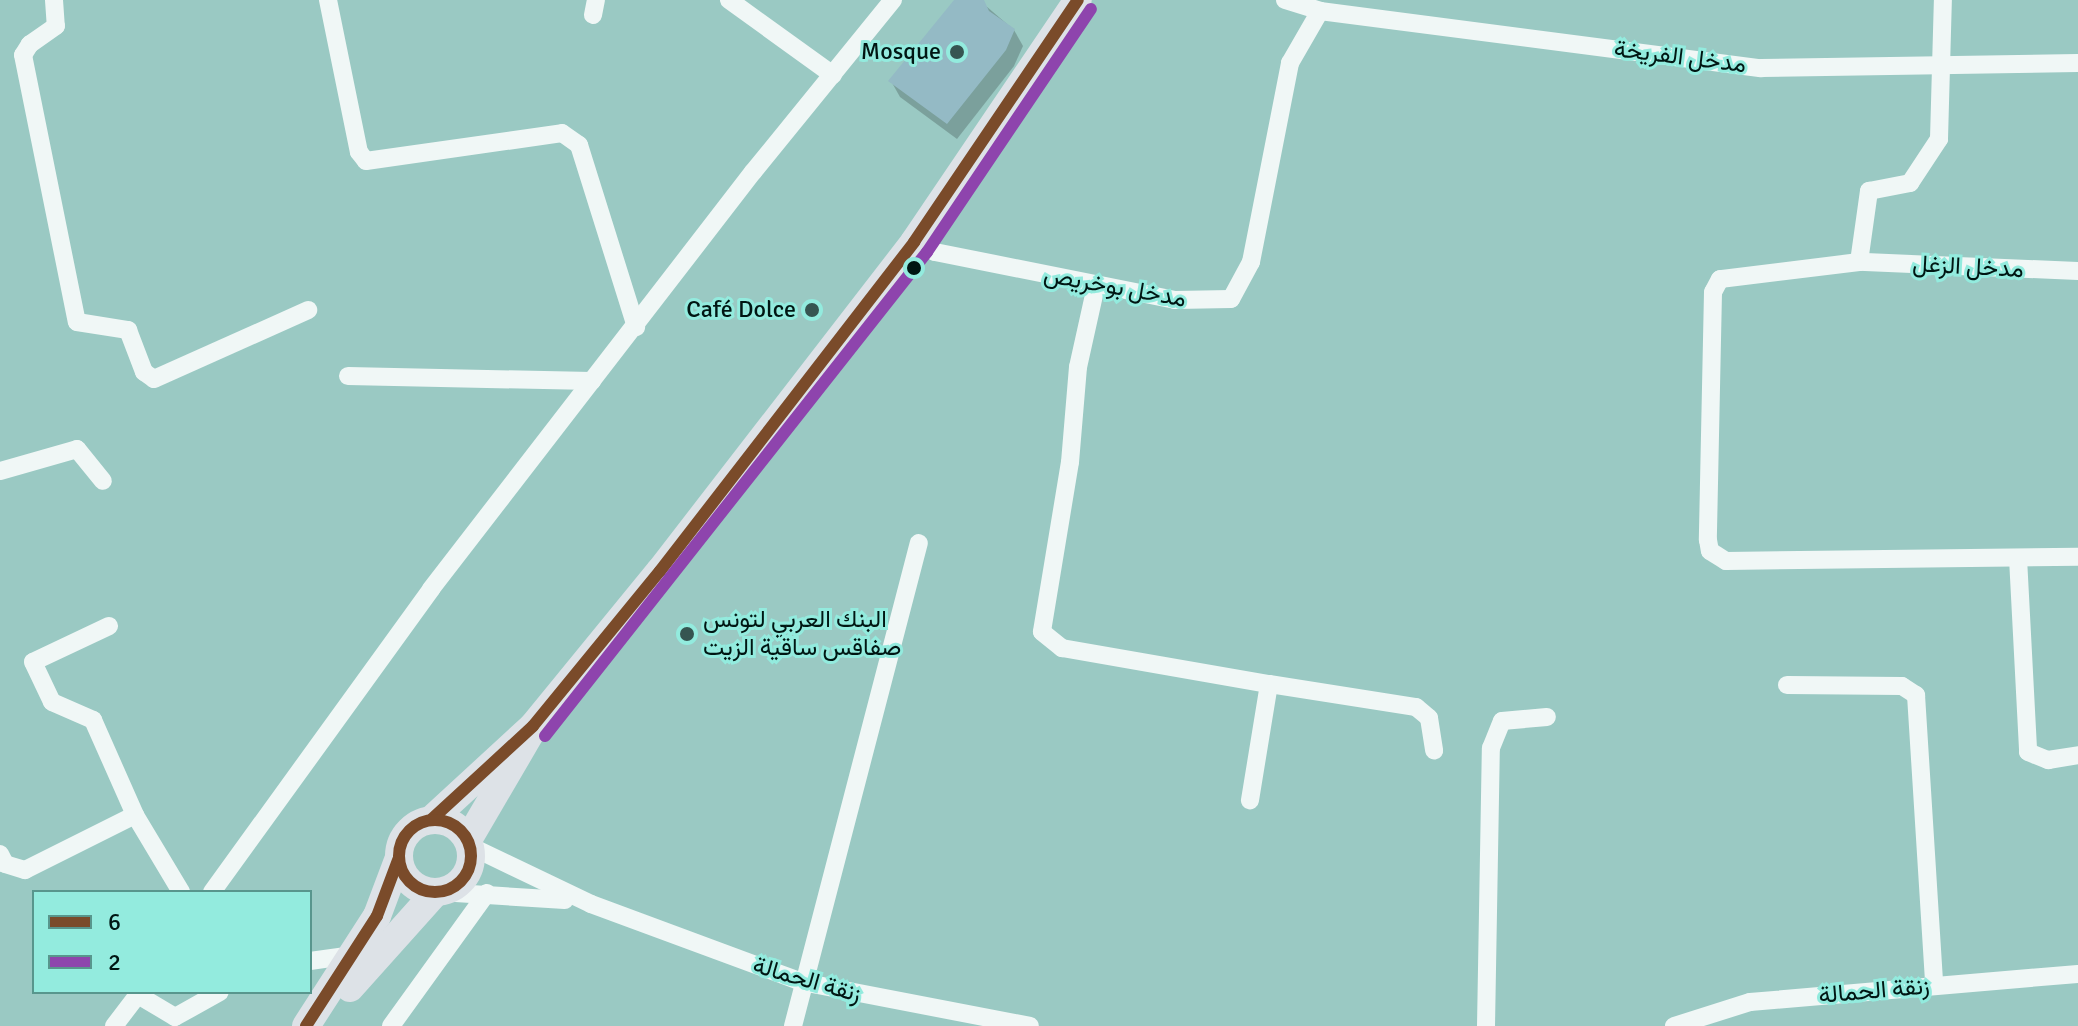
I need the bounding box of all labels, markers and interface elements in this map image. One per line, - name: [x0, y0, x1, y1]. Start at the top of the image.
- street label: مدخل الفريخة: [1612, 35, 1748, 79]
- place label: Mosque: [861, 38, 941, 66]
- marker: Mosque: [948, 43, 966, 61]
- street label: مدخل الزغل: [1912, 250, 2024, 284]
- unlabelled marker: [906, 260, 922, 276]
- street label: مدخل بوخريص: [1042, 260, 1188, 314]
- place label: Café Dolce: [686, 296, 796, 324]
- marker: Café Dolce: [803, 301, 821, 319]
- place label: البنك العربي لتونس صفاقس ساقية الزيت: [703, 606, 901, 662]
- marker: البنك العربي لتونس صفاقس ساقية الزيت: [678, 625, 696, 643]
- legend: [32, 890, 312, 994]
- text: 6: [108, 907, 121, 937]
- text: 2: [108, 947, 121, 977]
- street label: زنقة الحمالة: [750, 951, 864, 1009]
- street label: زنقة الحمالة: [1817, 972, 1931, 1010]

